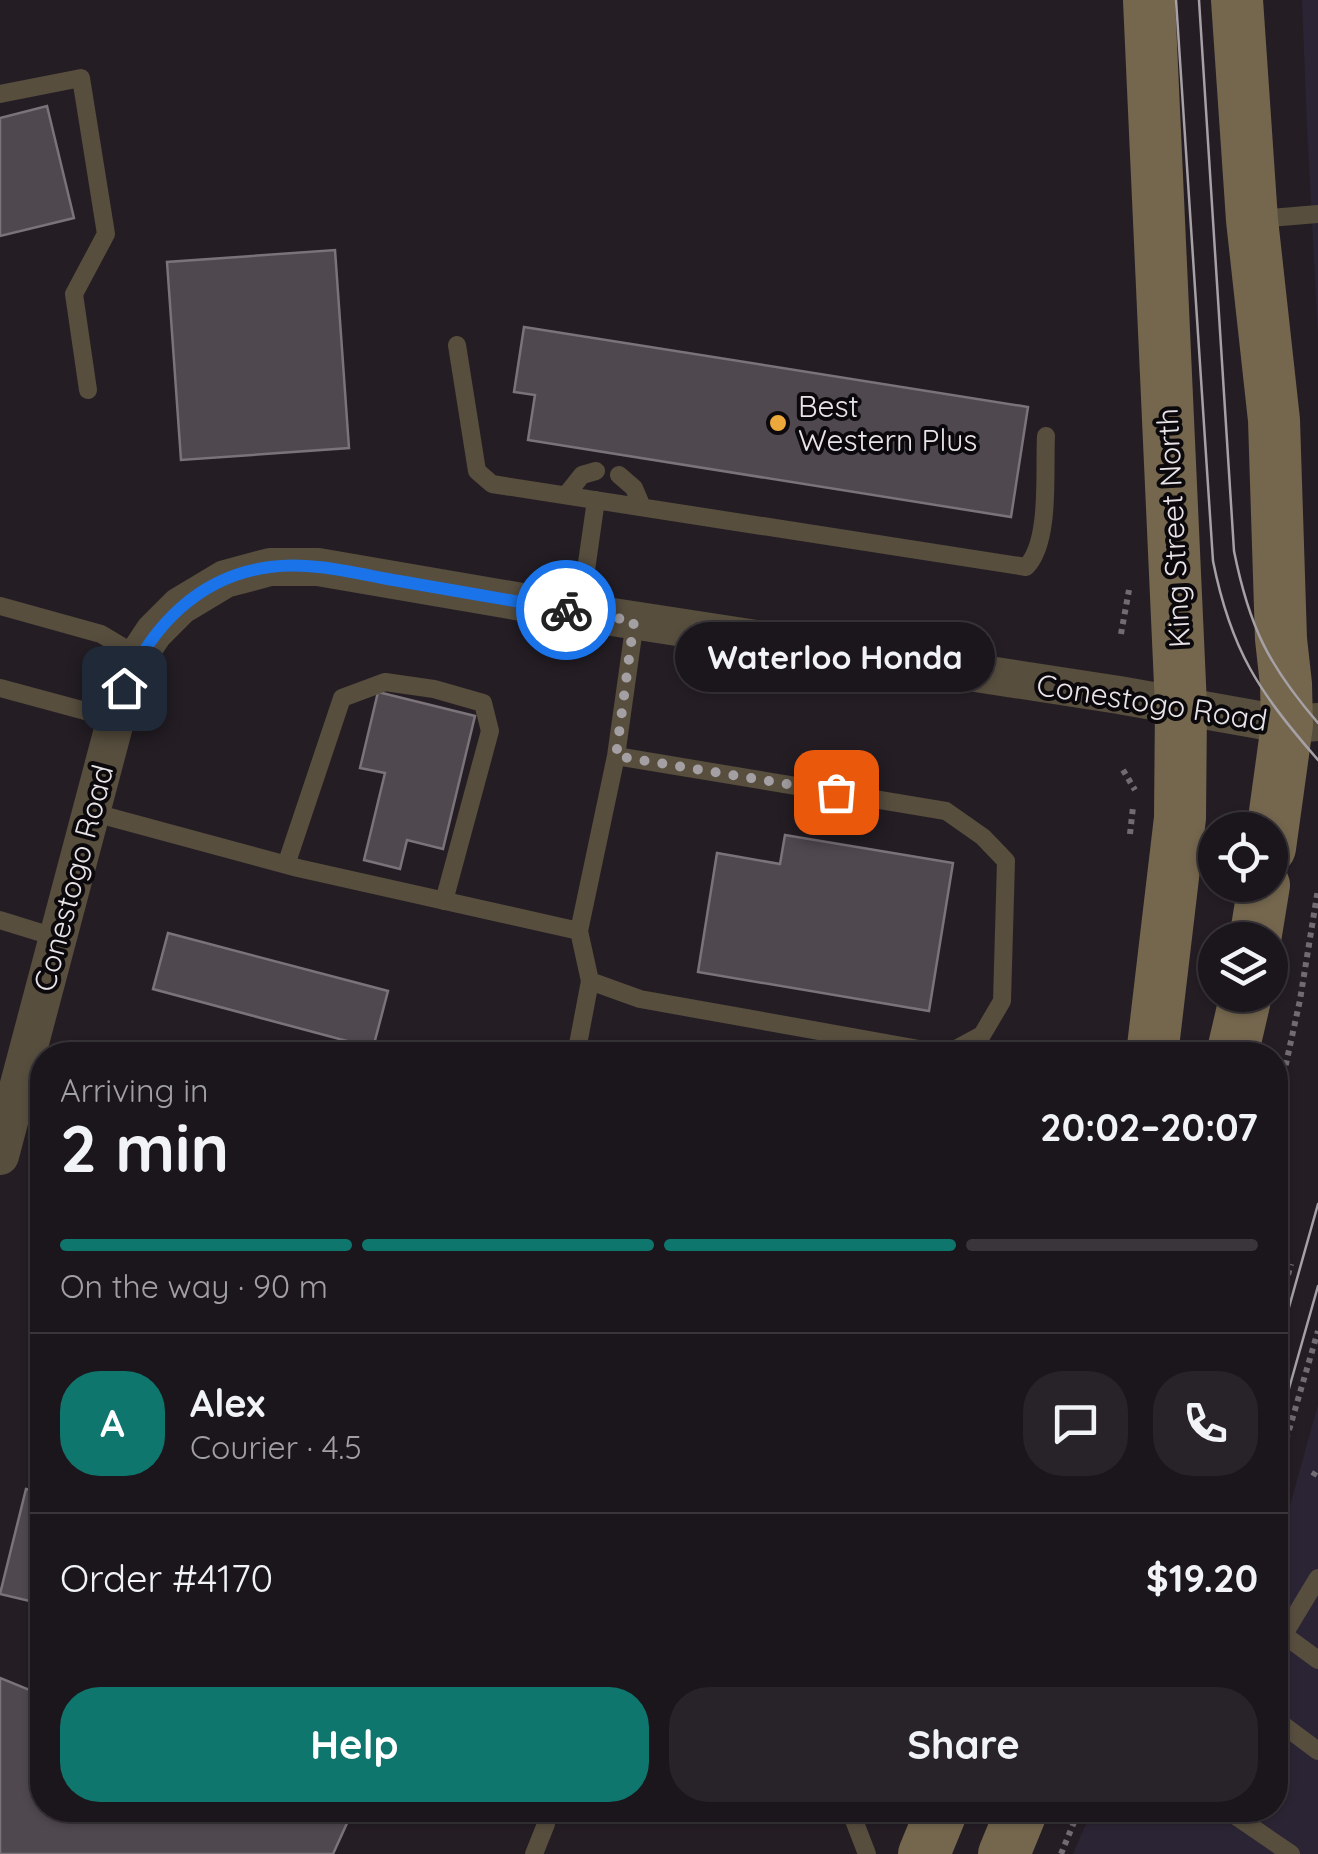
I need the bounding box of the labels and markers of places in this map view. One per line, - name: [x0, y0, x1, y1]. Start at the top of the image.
- place label: Best Western Plus: [798, 387, 977, 459]
- marker: Best Western Plus: [767, 412, 789, 434]
- callout: Waterloo Honda: [676, 622, 996, 692]
- pin: [82, 646, 167, 731]
- pin: [794, 750, 879, 835]

